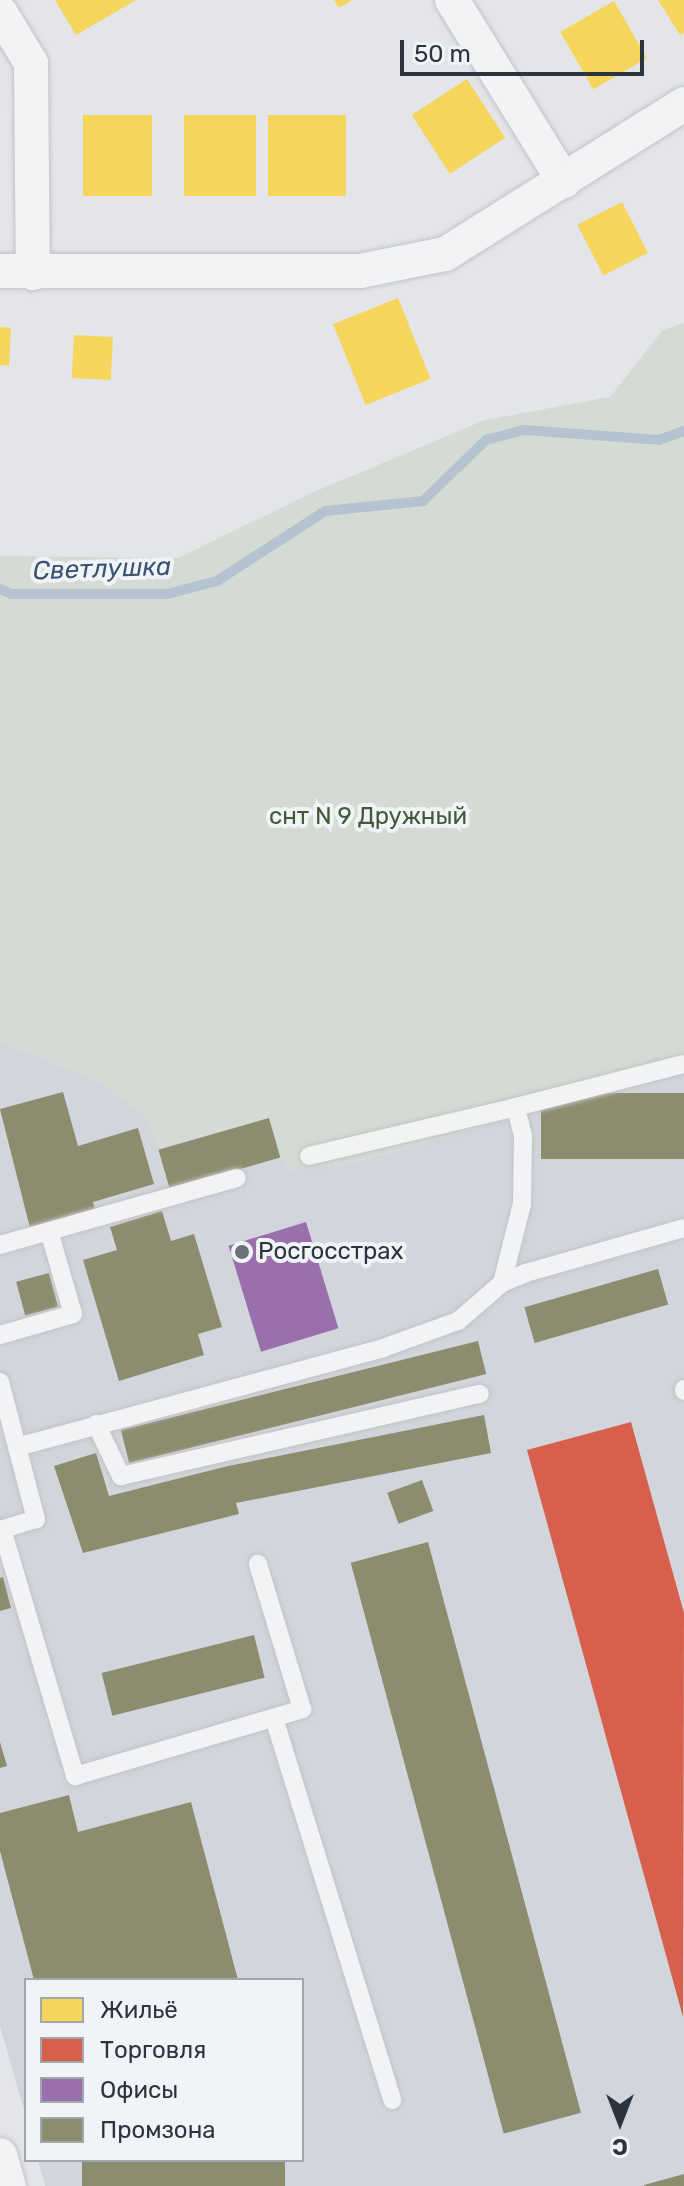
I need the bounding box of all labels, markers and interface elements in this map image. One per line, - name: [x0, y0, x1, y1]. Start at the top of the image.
- scale bar: [404, 24, 648, 74]
- text: 50 m: [414, 40, 471, 68]
- water label: Светлушка: [32, 551, 172, 587]
- park label: снт N 9 Дружный: [269, 803, 467, 831]
- place label: Росгосстрах: [258, 1238, 404, 1266]
- marker: Росгосстрах: [233, 1243, 251, 1261]
- legend: [24, 1978, 304, 2162]
- text: Жильё: [100, 1996, 178, 2024]
- text: Торговля: [100, 2036, 206, 2064]
- text: Офисы: [100, 2076, 178, 2104]
- north arrow: [580, 2082, 660, 2162]
- text: Промзона: [100, 2116, 216, 2144]
- text: С: [612, 2133, 628, 2160]

